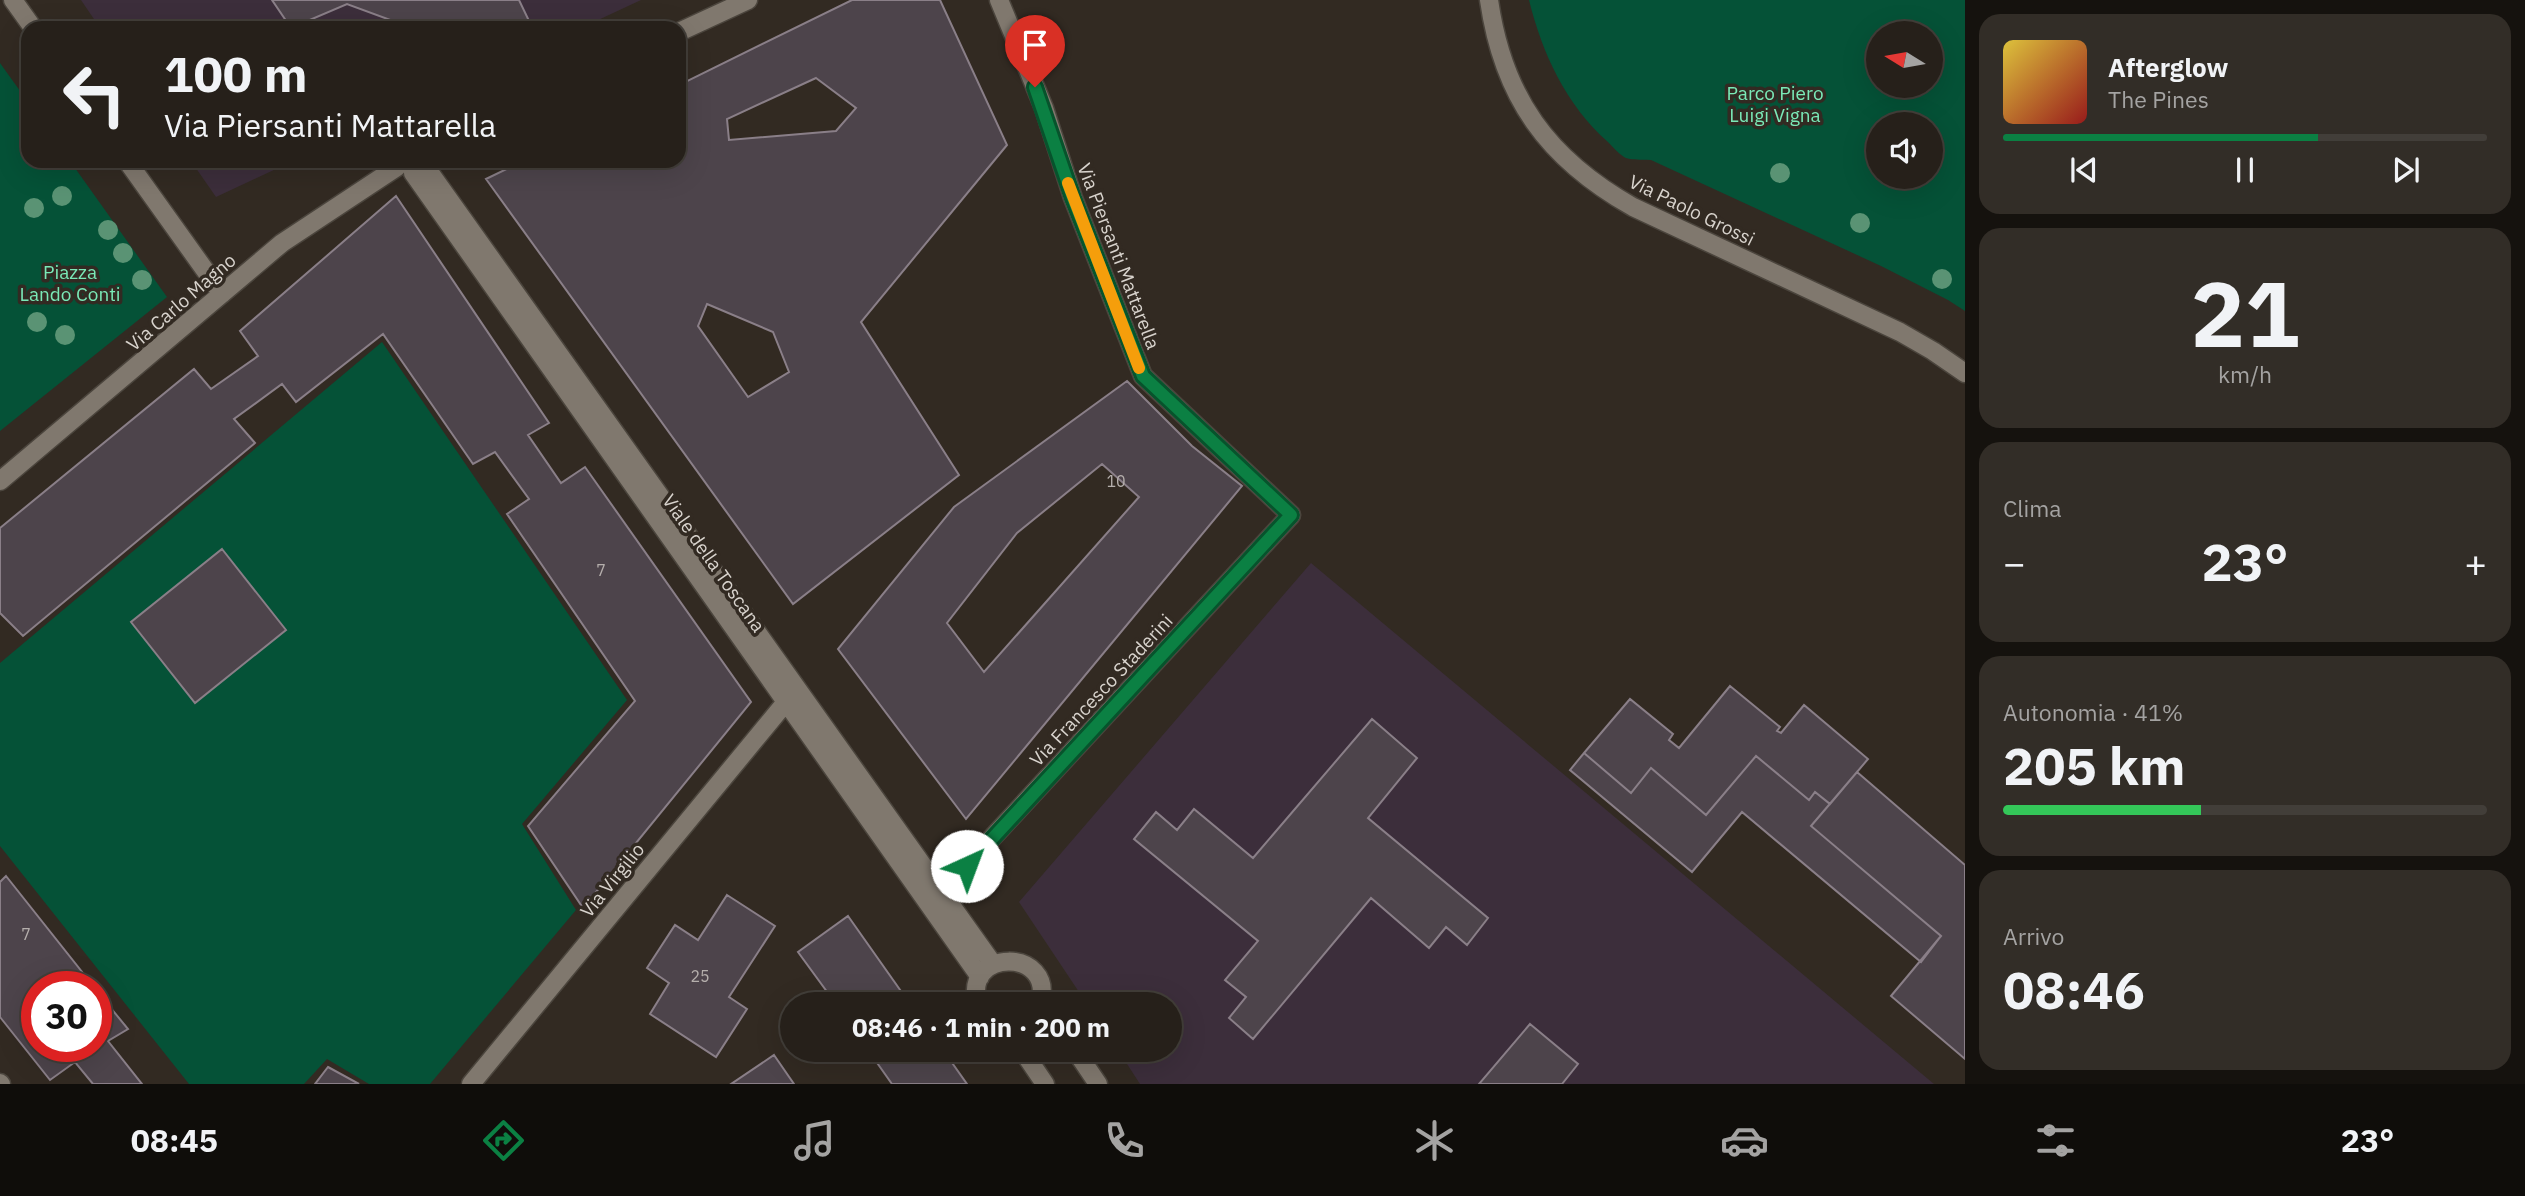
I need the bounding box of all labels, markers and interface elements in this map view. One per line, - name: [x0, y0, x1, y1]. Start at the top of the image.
- pin: [1005, 15, 1065, 87]
- north arrow: [1866, 21, 1942, 98]
- map controls: [1866, 21, 1943, 189]
- icon: arrive: [1016, 26, 1054, 64]
- text: 100 m: [164, 42, 308, 105]
- icon: left: [49, 49, 140, 140]
- text: Afterglow: [2108, 50, 2228, 84]
- park label: Parco Piero Luigi Vigna: [1726, 81, 1824, 127]
- text: The Pines: [2108, 84, 2209, 114]
- text: Via Piersanti Mattarella: [164, 104, 496, 146]
- button: sound: [1866, 112, 1943, 189]
- icon: previous: [2065, 151, 2103, 189]
- icon: pause: [2226, 151, 2264, 189]
- icon: next: [2387, 151, 2425, 189]
- street label: Via Piersanti Mattarella: [1072, 160, 1166, 352]
- street label: Via Paolo Grossi: [1625, 169, 1759, 251]
- street label: Via Carlo Magno: [121, 248, 241, 356]
- text: 21: [2190, 254, 2300, 372]
- park label: Piazza Lando Conti: [19, 260, 121, 306]
- text: km/h: [2218, 359, 2272, 389]
- house number: 10: [1106, 471, 1126, 491]
- street label: Viale della Toscana: [657, 489, 771, 637]
- text: Clima: [2003, 493, 2062, 523]
- text: 23°: [2202, 528, 2288, 595]
- text: −: [2003, 538, 2026, 587]
- text: +: [2464, 538, 2487, 587]
- house number: 7: [596, 560, 606, 580]
- street label: Via Francesco Staderini: [1024, 609, 1178, 771]
- text: Autonomia · 41%: [2003, 697, 2183, 727]
- text: 205 km: [2003, 732, 2185, 799]
- position arrow: [930, 829, 1004, 903]
- street label: Via Virgilio: [575, 838, 649, 922]
- text: Arrivo: [2003, 921, 2064, 951]
- house number: 7: [21, 924, 31, 944]
- text: 08:46: [2003, 956, 2145, 1023]
- house number: 25: [690, 966, 710, 986]
- speed limit sign: 30: [21, 971, 112, 1062]
- text: 08:46 · 1 min · 200 m: [852, 1010, 1110, 1044]
- icon: directions: [479, 1116, 528, 1165]
- icon: music: [790, 1116, 839, 1165]
- icon: phone: [1100, 1116, 1149, 1165]
- icon: climate: [1410, 1116, 1459, 1165]
- icon: car: [1720, 1116, 1769, 1165]
- icon: filters: [2031, 1116, 2080, 1165]
- text: 08:45: [131, 1119, 218, 1161]
- text: 23°: [2341, 1119, 2394, 1161]

